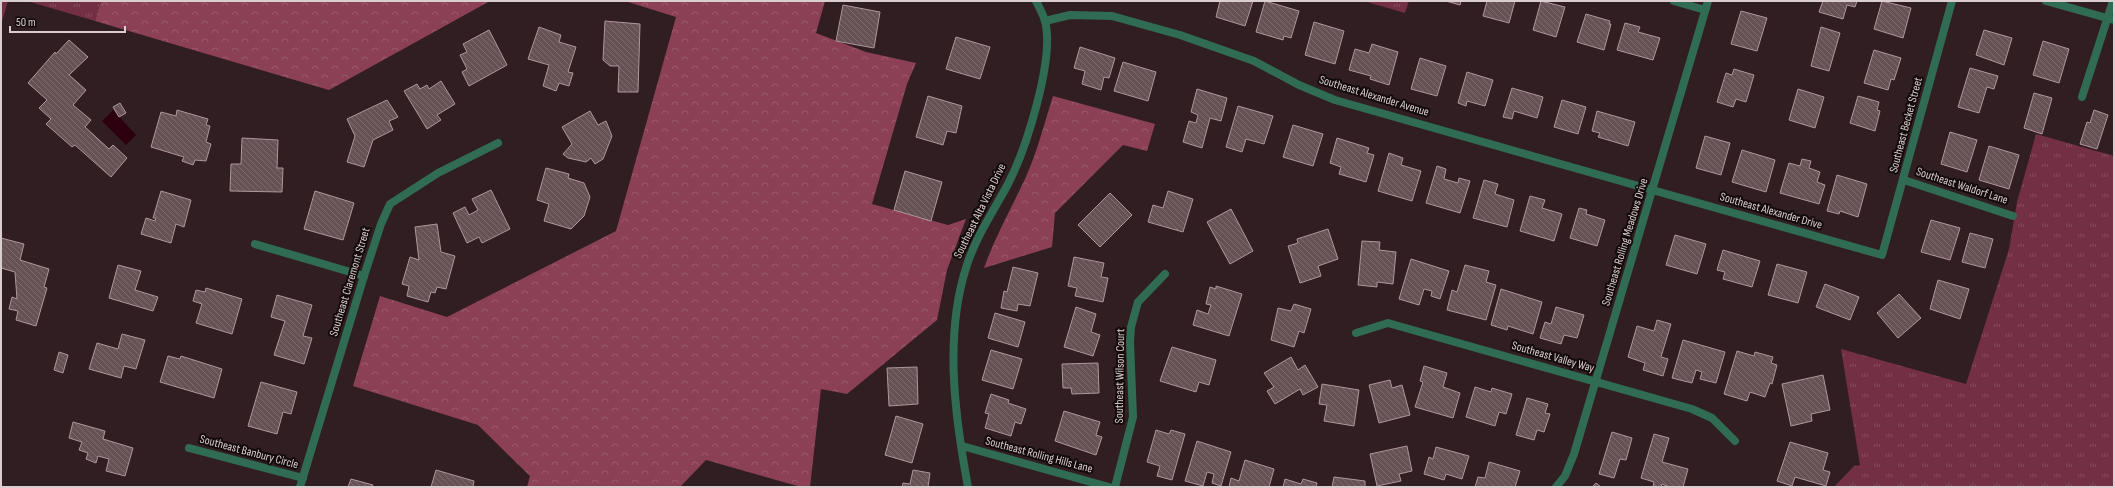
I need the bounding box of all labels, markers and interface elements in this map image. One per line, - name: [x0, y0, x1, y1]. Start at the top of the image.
- scale bar: [10, 8, 125, 34]
- text: 50 m: [16, 15, 36, 30]
- street label: Southeast Alexander Avenue: [1317, 72, 1431, 120]
- street label: Southeast Becket Street: [1886, 75, 1926, 174]
- street label: Southeast Alta Vista Drive: [950, 161, 1010, 261]
- street label: Southeast Waldorf Lane: [1914, 164, 2010, 208]
- street label: Southeast Rolling Meadows Drive: [1598, 176, 1652, 308]
- street label: Southeast Alexander Drive: [1718, 189, 1824, 233]
- street label: Southeast Claremont Street: [326, 226, 374, 338]
- street label: Southeast Wilson Court: [1112, 328, 1128, 424]
- street label: Southeast Valley Way: [1510, 338, 1596, 376]
- street label: Southeast Banbury Circle: [198, 432, 300, 472]
- street label: Southeast Rolling Hills Lane: [984, 433, 1094, 477]

